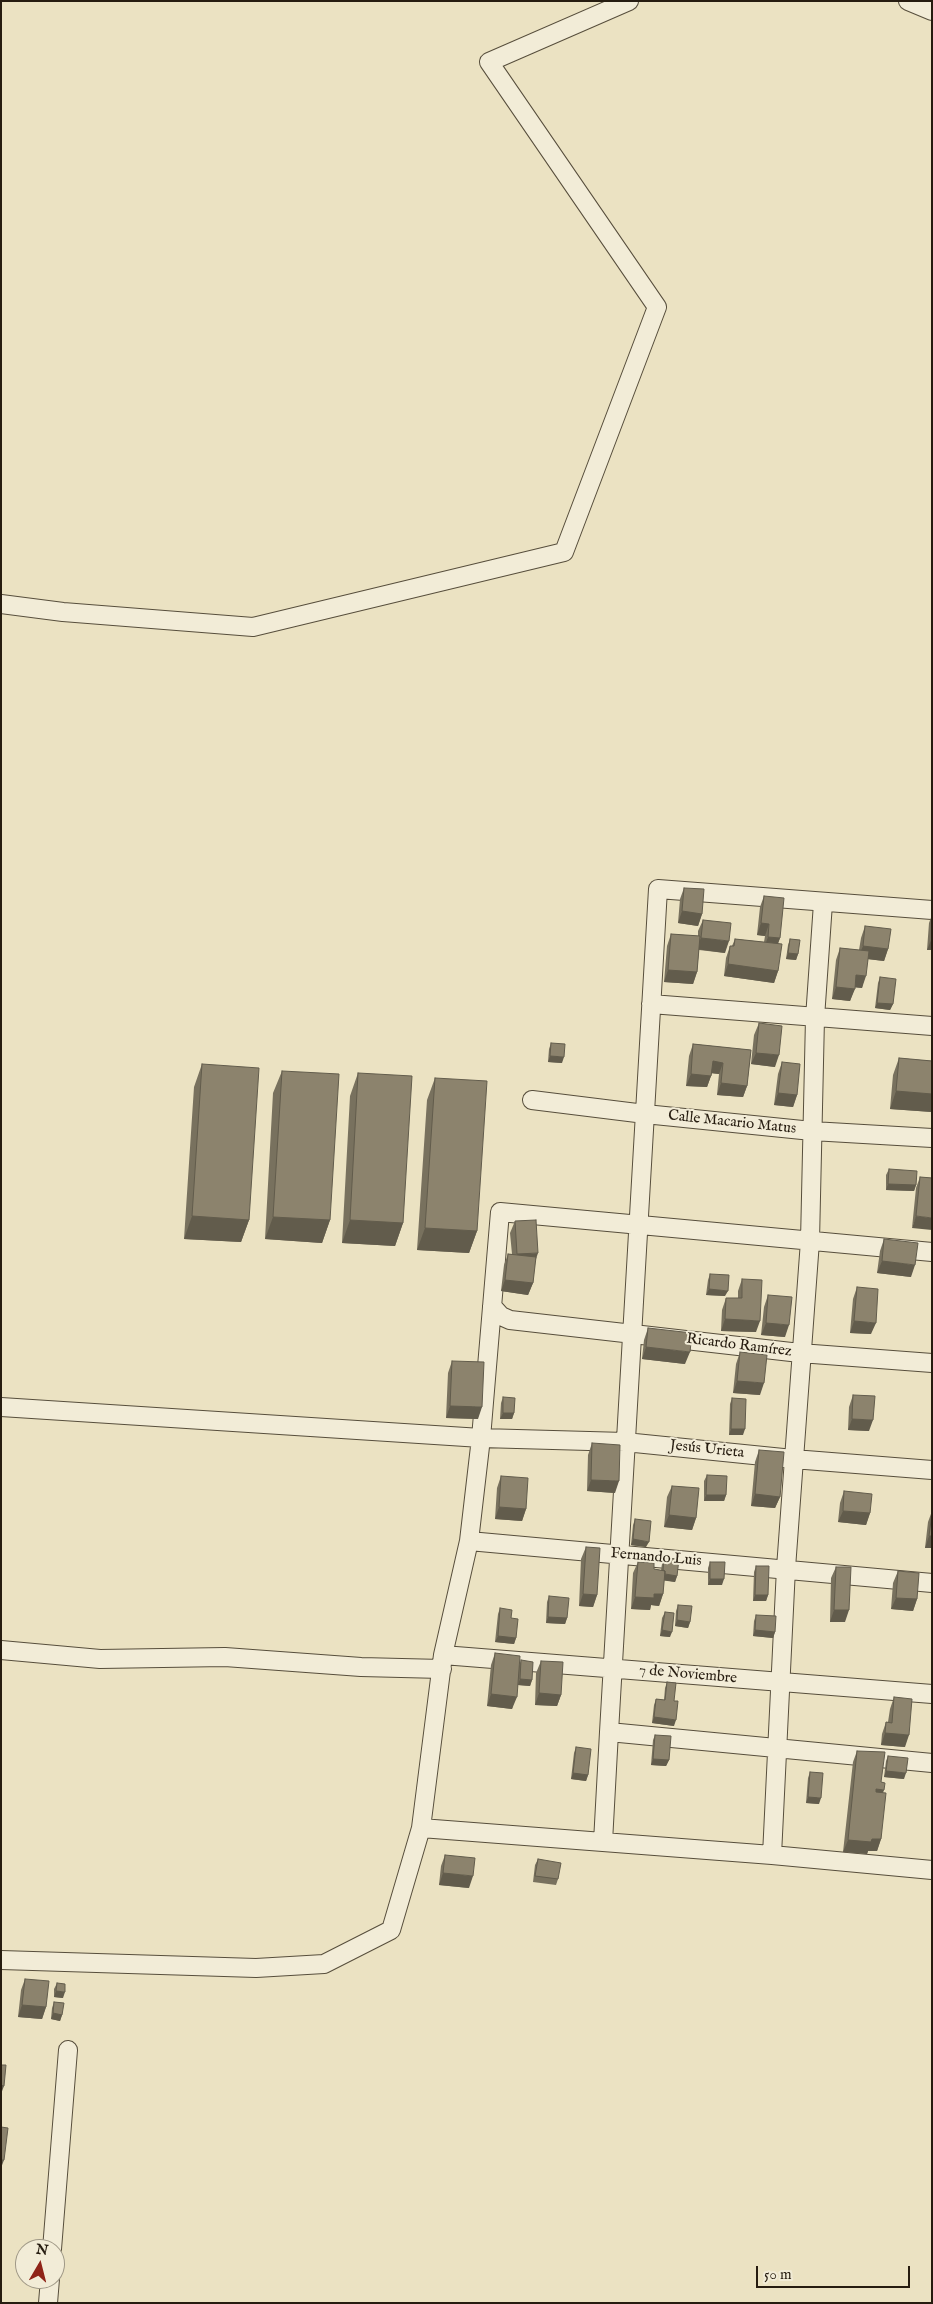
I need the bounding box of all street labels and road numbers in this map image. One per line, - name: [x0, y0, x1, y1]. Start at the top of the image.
- street label: Calle Macario Matus: [667, 1107, 797, 1139]
- street label: Ricardo Ramírez: [685, 1331, 793, 1361]
- street label: Jesús Urieta: [669, 1437, 745, 1463]
- street label: Fernando Luis: [610, 1545, 702, 1571]
- street label: 7 de Noviembre: [638, 1662, 738, 1688]

